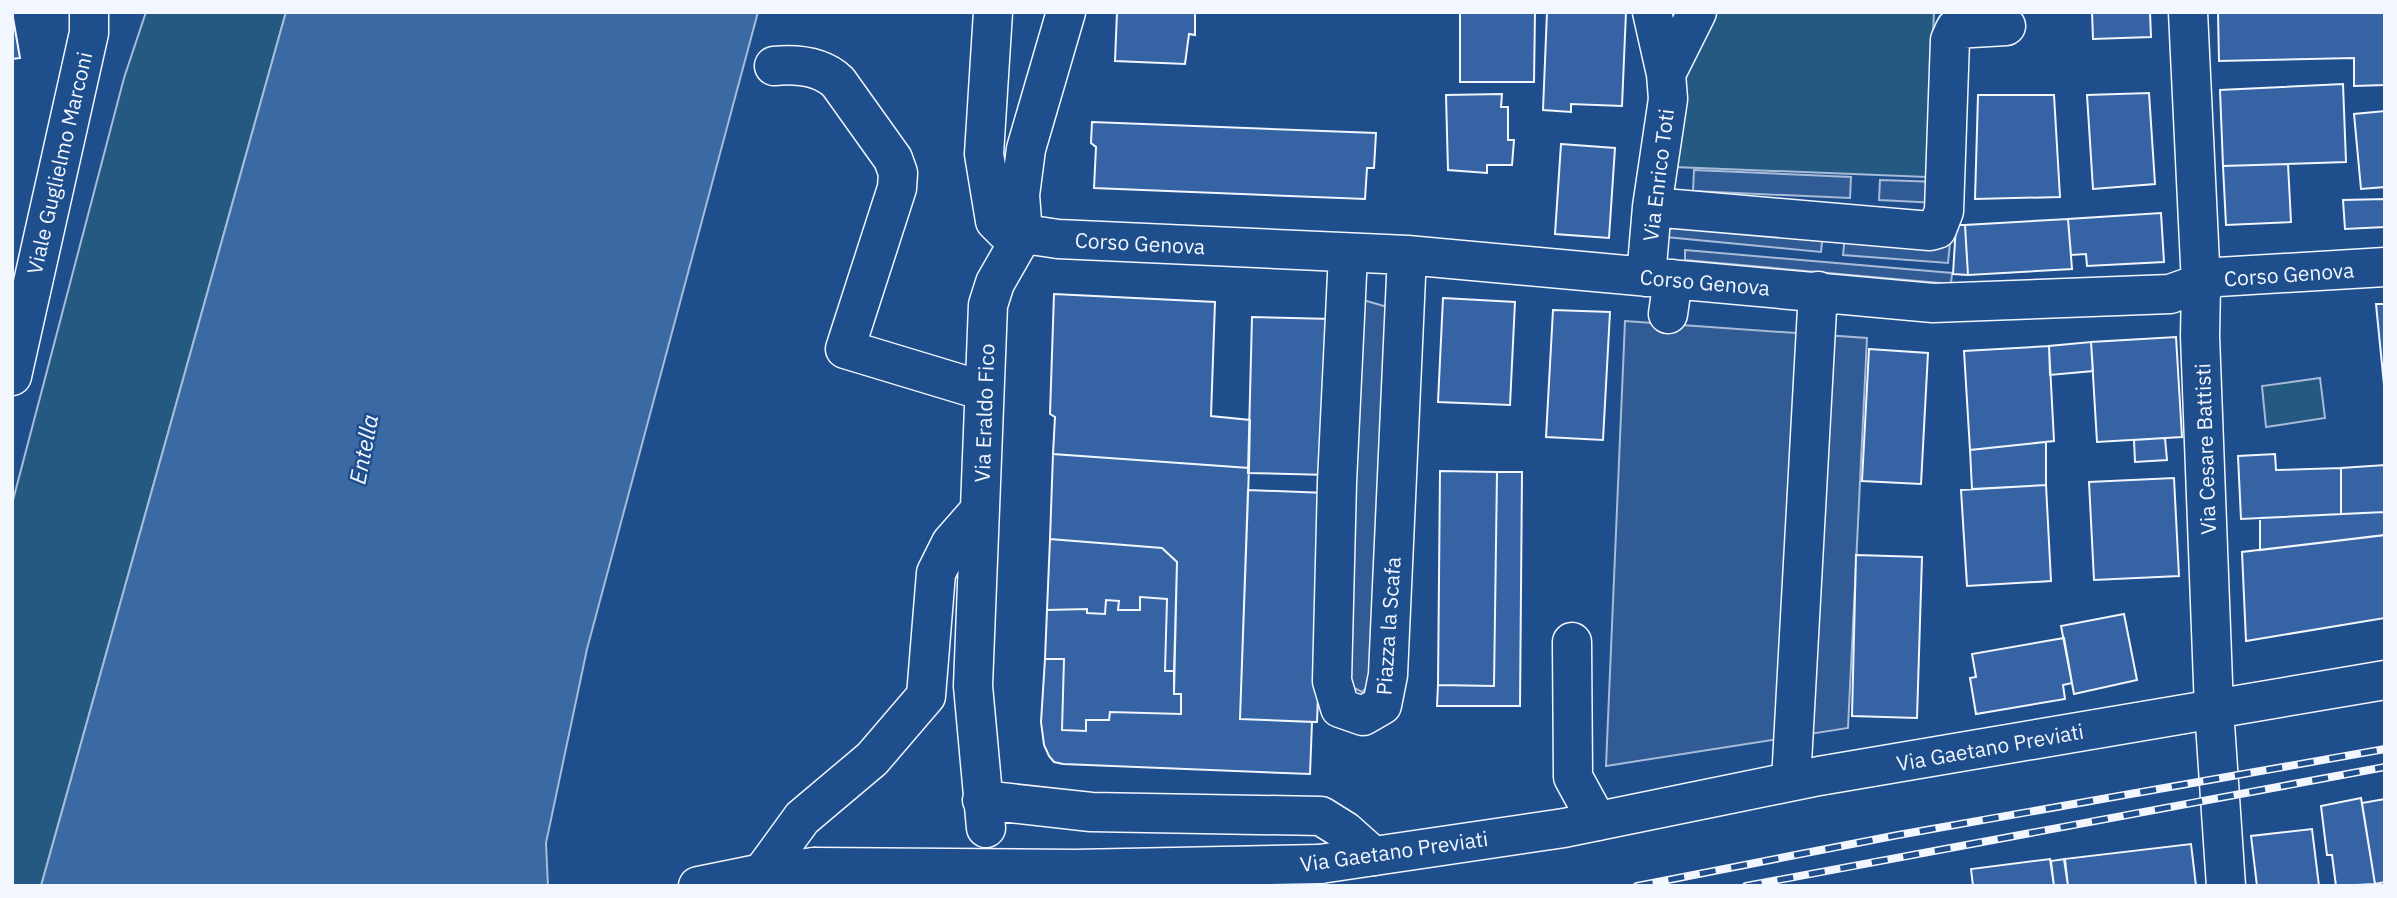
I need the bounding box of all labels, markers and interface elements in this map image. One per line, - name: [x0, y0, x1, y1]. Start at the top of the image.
- street label: Viale Guglielmo Marconi: [20, 49, 98, 277]
- street label: Via Enrico Toti: [1636, 107, 1680, 243]
- street label: Corso Genova: [1074, 226, 1206, 260]
- street label: Corso Genova: [2223, 255, 2355, 293]
- street label: Corso Genova: [1639, 262, 1771, 302]
- street label: Via Eraldo Fico: [968, 343, 1000, 483]
- street label: Via Cesare Battisti: [2188, 363, 2222, 535]
- water label: Entella: [342, 412, 384, 486]
- street label: Piazza la Scafa: [1369, 556, 1407, 696]
- street label: Via Gaetano Previati: [1894, 717, 2086, 777]
- street label: Via Gaetano Previati: [1298, 824, 1490, 878]

